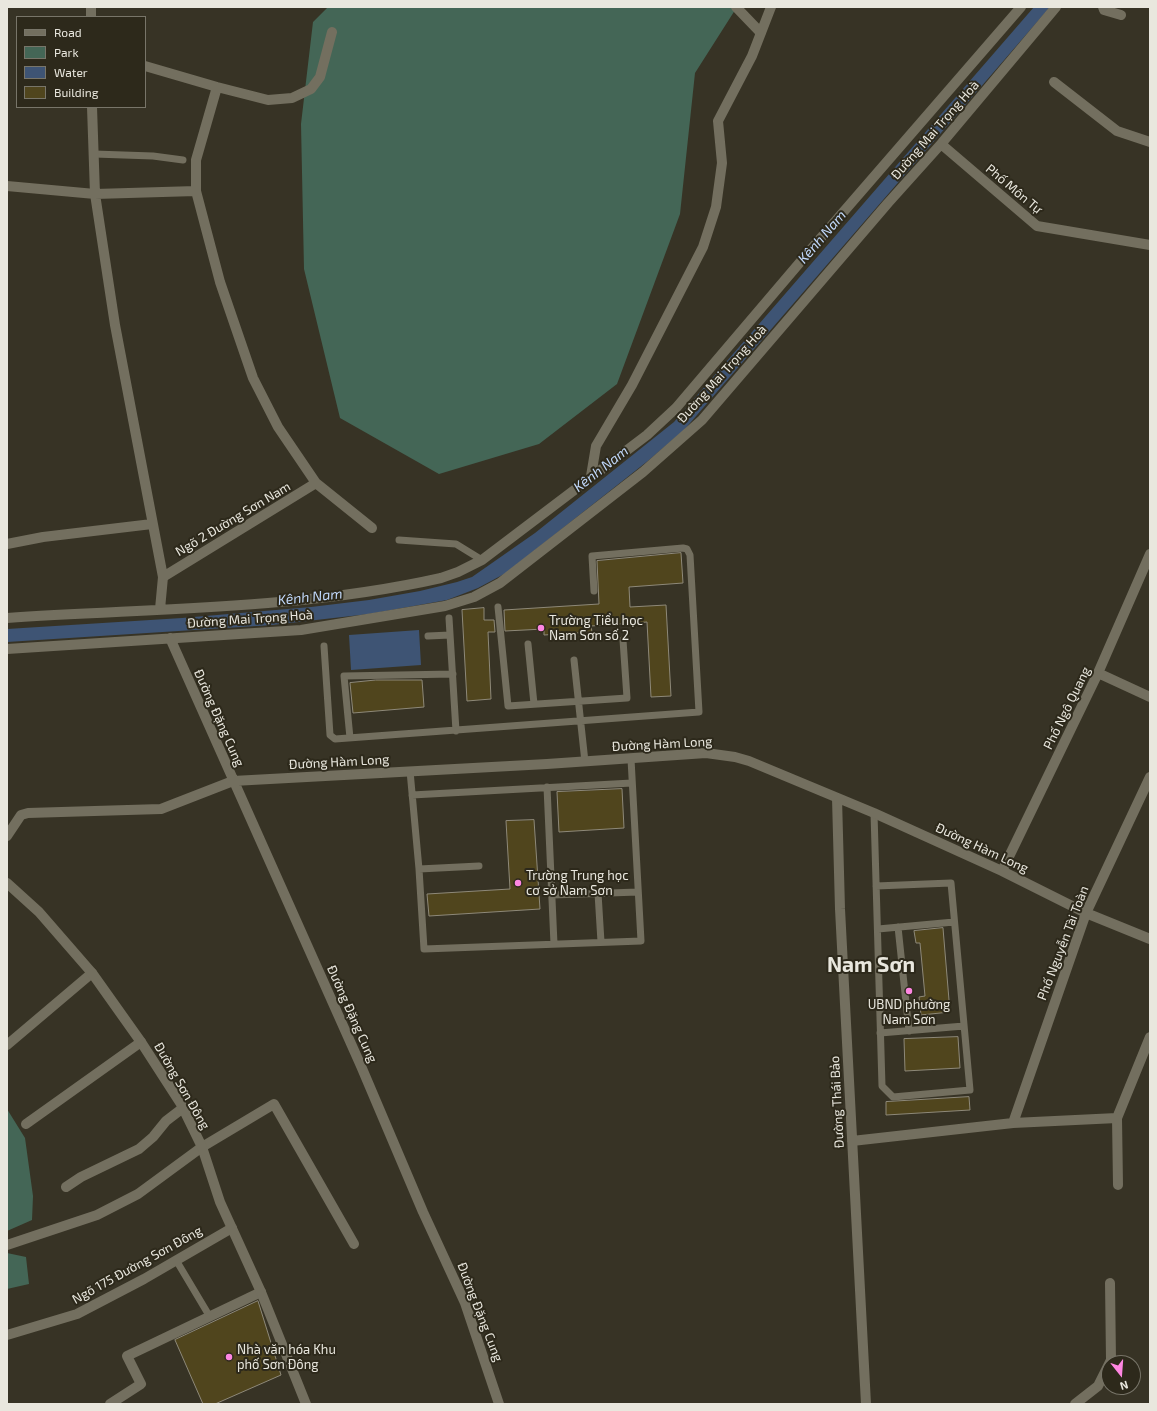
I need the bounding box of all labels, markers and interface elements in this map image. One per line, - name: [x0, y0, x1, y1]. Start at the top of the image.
- legend: [16, 16, 146, 108]
- text: Road: [54, 25, 82, 39]
- text: Park: [54, 45, 79, 59]
- text: Water: [54, 65, 88, 79]
- street label: Đường Mai Trọng Hoà: [888, 77, 982, 183]
- text: Building: [54, 85, 98, 99]
- street label: Phố Môn Tự: [983, 161, 1045, 217]
- water label: Kênh Nam: [794, 207, 850, 267]
- street label: Đường Mai Trọng Hoà: [674, 322, 770, 426]
- water label: Kênh Nam: [570, 442, 632, 496]
- street label: Ngõ 2 Đường Sơn Nam: [173, 478, 293, 560]
- water label: Kênh Nam: [277, 585, 343, 609]
- street label: Đường Mai Trọng Hoà: [187, 607, 313, 631]
- place label: Trường Tiểu học Nam Sơn số 2: [549, 613, 643, 644]
- marker: Trường Tiểu học Nam Sơn số 2: [536, 623, 546, 633]
- street label: Phố Ngô Quang: [1040, 664, 1094, 752]
- street label: Đường Đặng Cung: [191, 667, 247, 769]
- street label: Đường Hàm Long: [611, 734, 713, 754]
- street label: Đường Hàm Long: [288, 752, 390, 772]
- street label: Đường Hàm Long: [933, 820, 1031, 876]
- place label: Trường Trung học cơ sở Nam Sơn: [526, 868, 629, 899]
- marker: Trường Trung học cơ sở Nam Sơn: [513, 878, 523, 888]
- street label: Phố Nguyễn Tài Toàn: [1034, 884, 1092, 1002]
- district label: Nam Sơn: [827, 952, 915, 978]
- street label: Đường Đặng Cung: [324, 963, 380, 1065]
- marker: UBND phường Nam Sơn: [904, 986, 914, 996]
- place label: UBND phường Nam Sơn: [868, 997, 950, 1028]
- street label: Đường Sơn Đông: [151, 1040, 213, 1132]
- street label: Đường Thái Bảo: [827, 1055, 847, 1149]
- street label: Ngõ 175 Đường Sơn Đông: [69, 1223, 205, 1307]
- street label: Đường Đặng Cung: [454, 1260, 506, 1364]
- place label: Nhà văn hóa Khu phố Sơn Đông: [237, 1342, 336, 1373]
- marker: Nhà văn hóa Khu phố Sơn Đông: [224, 1352, 234, 1362]
- north arrow: [1101, 1355, 1141, 1395]
- text: N: [1119, 1379, 1130, 1393]

